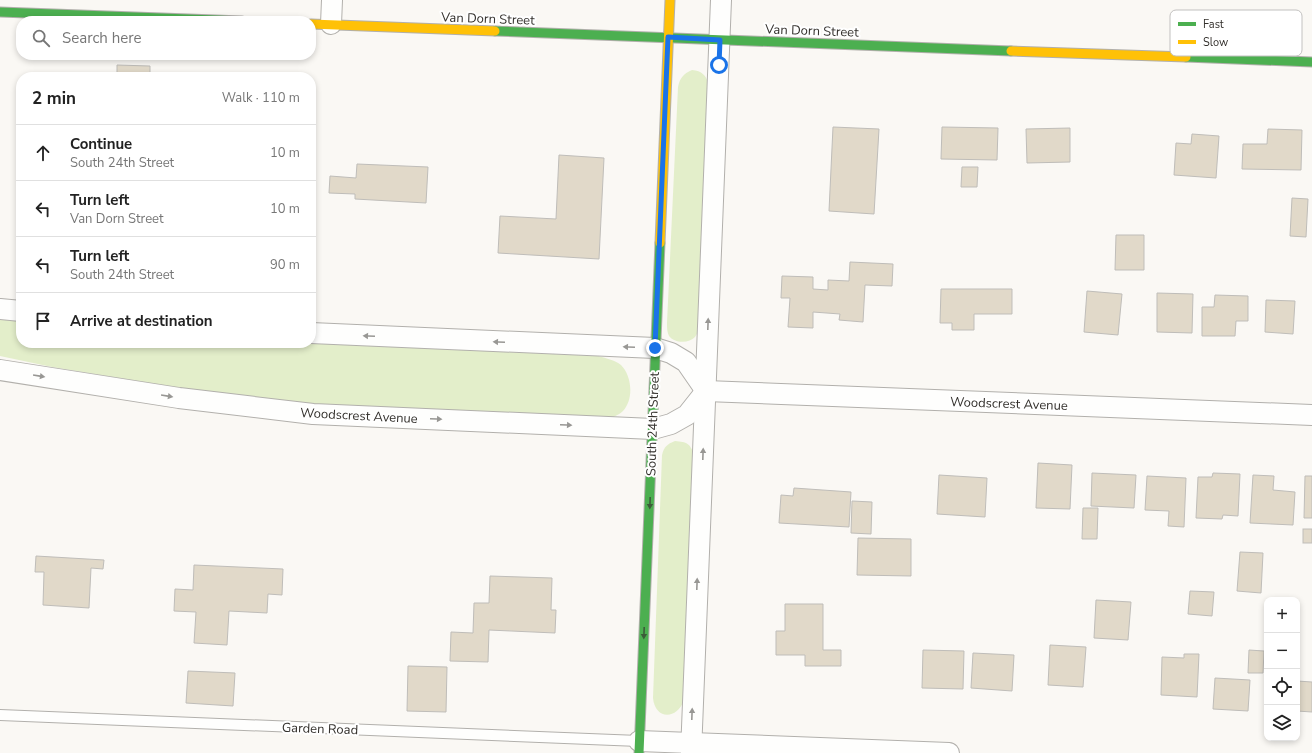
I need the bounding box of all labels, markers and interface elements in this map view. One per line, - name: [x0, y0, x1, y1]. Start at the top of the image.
- street label: Van Dorn Street: [440, 8, 535, 30]
- legend: [1170, 10, 1302, 56]
- search box: [16, 16, 316, 60]
- text: Fast: [1203, 17, 1224, 32]
- street label: Van Dorn Street: [764, 20, 859, 42]
- icon: search: [30, 27, 52, 49]
- text: Search here: [62, 28, 142, 48]
- text: Slow: [1203, 35, 1228, 50]
- route start: [710, 56, 728, 74]
- text: 2 min: [32, 87, 76, 110]
- text: Walk · 110 m: [222, 89, 300, 107]
- text: Continue: [70, 134, 132, 154]
- icon: ahead: [32, 142, 54, 164]
- text: 10 m: [270, 144, 300, 162]
- text: South 24th Street: [70, 154, 174, 172]
- text: Turn left: [70, 190, 129, 210]
- icon: left: [32, 198, 54, 220]
- text: 10 m: [270, 200, 300, 218]
- text: Van Dorn Street: [70, 210, 164, 228]
- text: Turn left: [70, 246, 129, 266]
- icon: left: [32, 254, 54, 276]
- text: 90 m: [270, 256, 300, 274]
- text: South 24th Street: [70, 266, 174, 284]
- icon: arrive: [32, 310, 54, 332]
- text: Arrive at destination: [70, 311, 213, 331]
- one-way arrow: [705, 317, 711, 330]
- one-way arrow: [362, 333, 375, 339]
- one-way arrow: [493, 338, 505, 345]
- route end: [646, 339, 664, 357]
- one-way arrow: [623, 344, 635, 351]
- street label: South 24th Street: [642, 371, 664, 476]
- one-way arrow: [32, 374, 45, 380]
- street label: Woodscrest Avenue: [950, 393, 1068, 415]
- one-way arrow: [161, 394, 173, 400]
- street label: Woodscrest Avenue: [300, 404, 418, 428]
- one-way arrow: [430, 416, 442, 423]
- one-way arrow: [560, 422, 573, 428]
- one-way arrow: [700, 447, 706, 460]
- one-way arrow: [646, 497, 653, 509]
- one-way arrow: [694, 578, 701, 590]
- map controls: [1264, 597, 1300, 741]
- button: +: [1264, 597, 1300, 633]
- one-way arrow: [641, 627, 647, 640]
- button: −: [1264, 633, 1300, 669]
- button: locate: [1264, 669, 1300, 705]
- button: layers: [1264, 705, 1300, 741]
- one-way arrow: [689, 707, 695, 720]
- street label: Garden Road: [281, 719, 358, 739]

